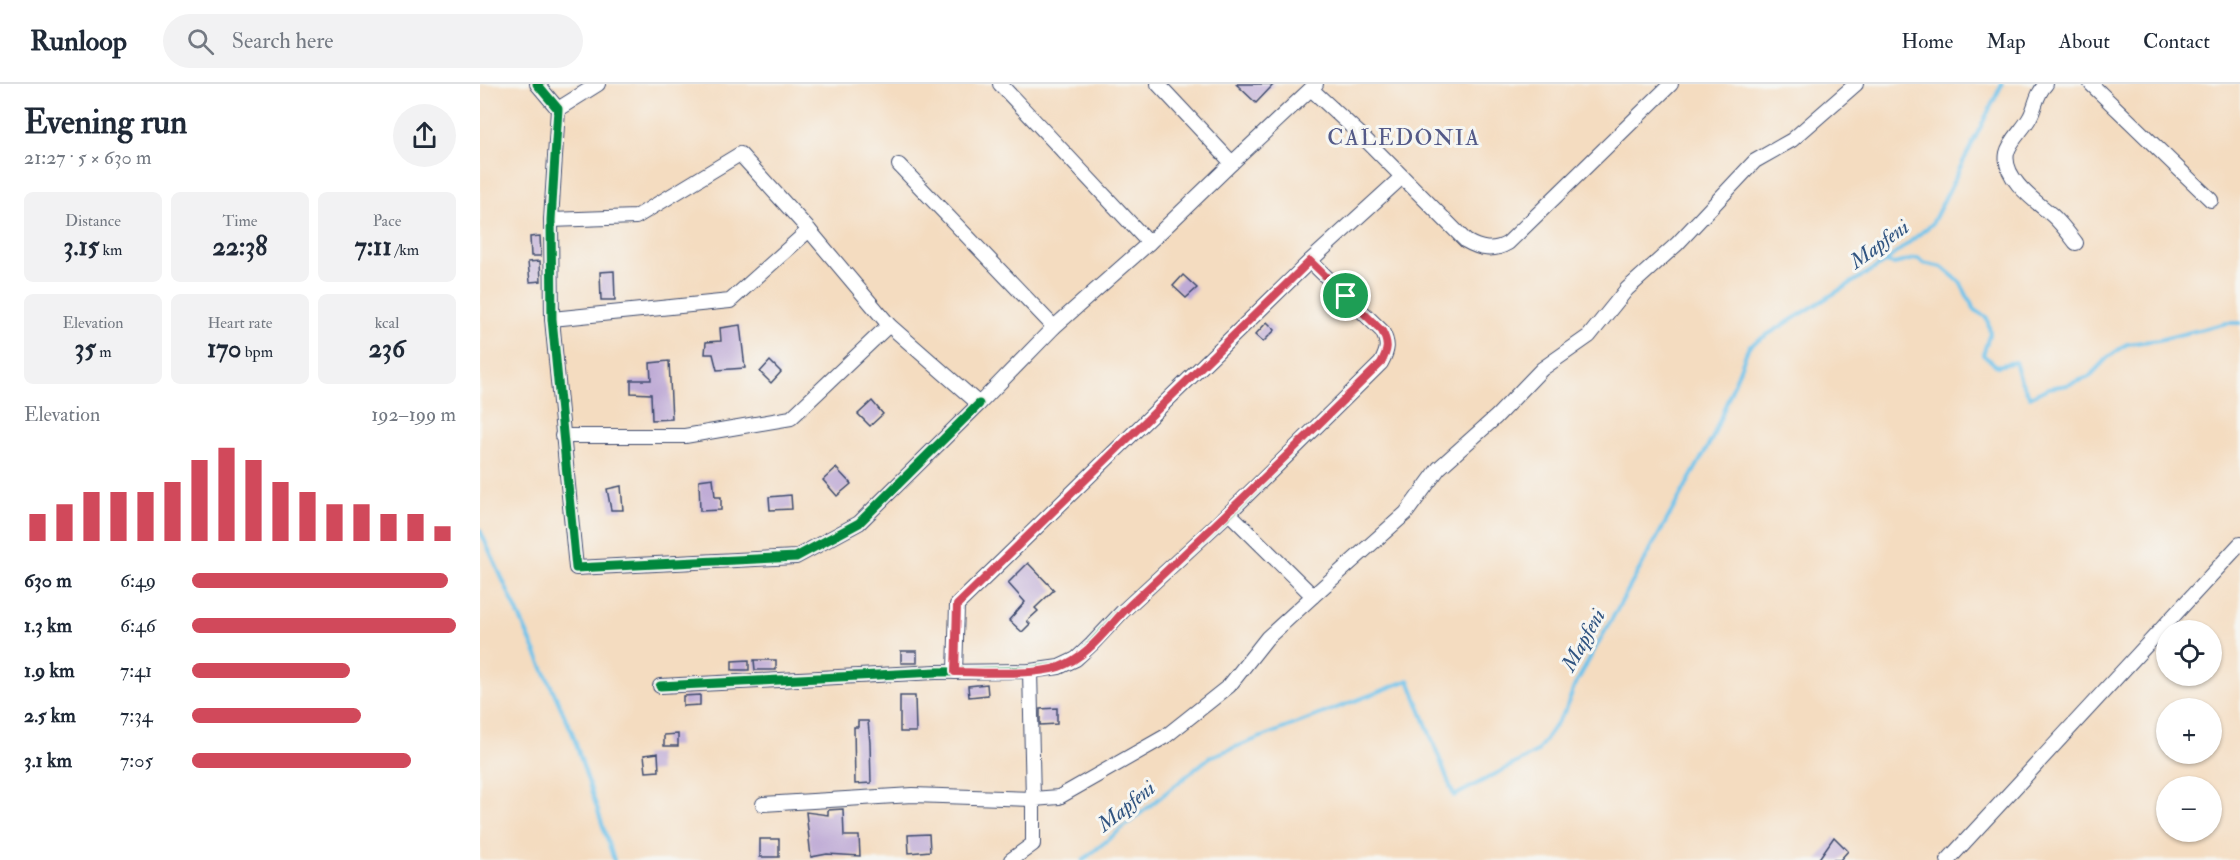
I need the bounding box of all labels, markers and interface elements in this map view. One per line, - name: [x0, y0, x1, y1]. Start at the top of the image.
- search box: [163, 14, 583, 68]
- text: Runloop: [30, 24, 127, 59]
- icon: search: [184, 25, 217, 58]
- text: Search here: [232, 27, 334, 55]
- text: Home: [1901, 28, 1953, 55]
- text: Map: [1986, 28, 2026, 55]
- text: About: [2059, 28, 2110, 55]
- text: Contact: [2143, 28, 2210, 55]
- text: Evening run: [24, 102, 187, 143]
- button: share: [393, 104, 456, 167]
- district label: CALEDONIA: [1327, 124, 1481, 152]
- text: 21:27 · 5 × 630 m: [24, 145, 152, 170]
- text: Distance: [65, 211, 121, 231]
- text: Time: [223, 211, 257, 231]
- text: Pace: [373, 211, 401, 231]
- water label: Mapfeni: [1843, 214, 1915, 276]
- text: 3.15: [63, 231, 99, 263]
- text: 22:38: [213, 231, 267, 263]
- text: 7:11: [355, 231, 392, 263]
- text: km: [99, 240, 123, 260]
- text: /km: [392, 240, 419, 260]
- pin: [1320, 270, 1371, 321]
- icon: arrive: [1329, 279, 1362, 312]
- text: Elevation: [63, 313, 123, 333]
- text: Heart rate: [207, 313, 273, 333]
- text: kcal: [375, 313, 399, 333]
- text: 35: [74, 333, 96, 365]
- text: 170: [207, 333, 241, 365]
- text: 236: [369, 333, 405, 365]
- text: m: [96, 342, 112, 362]
- text: bpm: [241, 342, 273, 362]
- text: Elevation: [24, 402, 100, 427]
- text: 192–199 m: [371, 402, 456, 427]
- text: 630 m: [24, 568, 72, 593]
- text: 6:49: [120, 568, 156, 593]
- water label: Mapfeni: [1554, 604, 1612, 678]
- text: 1.3 km: [24, 613, 72, 638]
- text: 6:46: [120, 613, 156, 638]
- map controls: [2156, 620, 2222, 842]
- button: locate: [2156, 620, 2222, 686]
- text: 1.9 km: [24, 658, 75, 683]
- text: 7:41: [120, 658, 152, 683]
- button: +: [2156, 698, 2222, 764]
- text: 2.5 km: [24, 703, 76, 728]
- text: 7:34: [120, 703, 153, 728]
- text: 3.1 km: [24, 748, 72, 773]
- text: 7:05: [120, 748, 153, 773]
- water label: Mapfeni: [1090, 775, 1161, 839]
- button: −: [2156, 776, 2222, 842]

